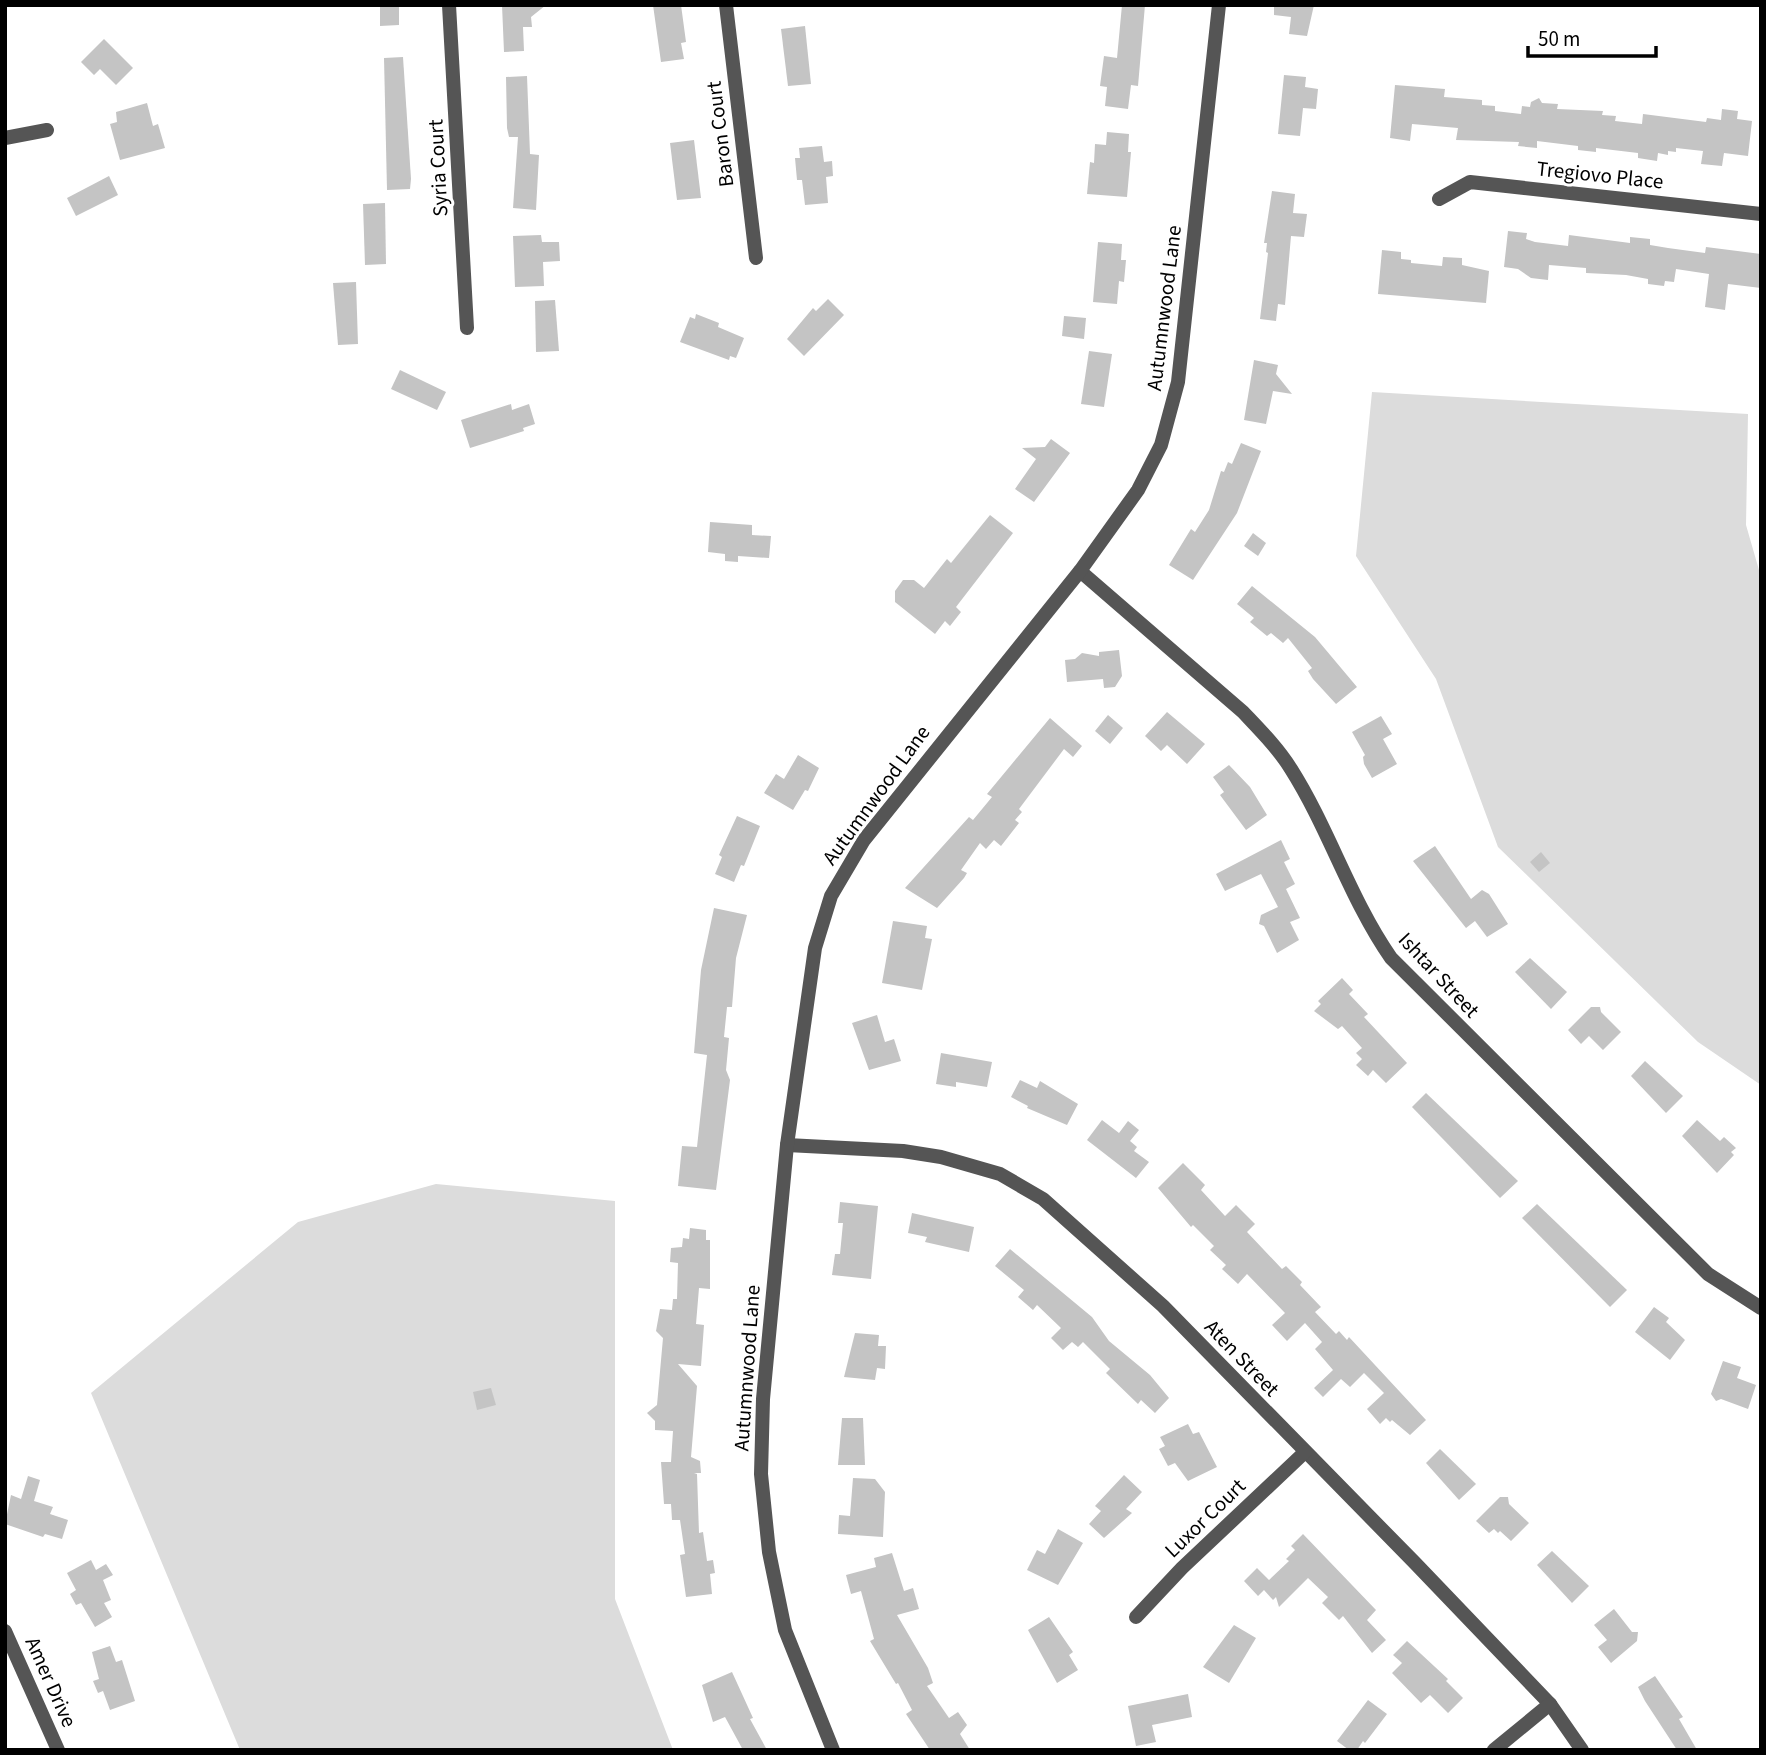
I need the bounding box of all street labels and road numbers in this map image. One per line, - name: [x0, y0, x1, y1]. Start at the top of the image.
- street label: Baron Court: [699, 79, 741, 189]
- street label: Syria Court: [420, 119, 456, 217]
- street label: Tregiovo Place: [1535, 153, 1665, 197]
- street label: Autumnwood Lane: [1139, 224, 1189, 392]
- street label: Autumnwood Lane: [815, 719, 937, 871]
- street label: Ishtar Street: [1392, 926, 1486, 1024]
- street label: Autumnwood Lane: [726, 1284, 768, 1452]
- street label: Aten Street: [1198, 1313, 1286, 1403]
- street label: Luxor Court: [1158, 1472, 1252, 1564]
- street label: Amer Drive: [18, 1632, 84, 1732]

